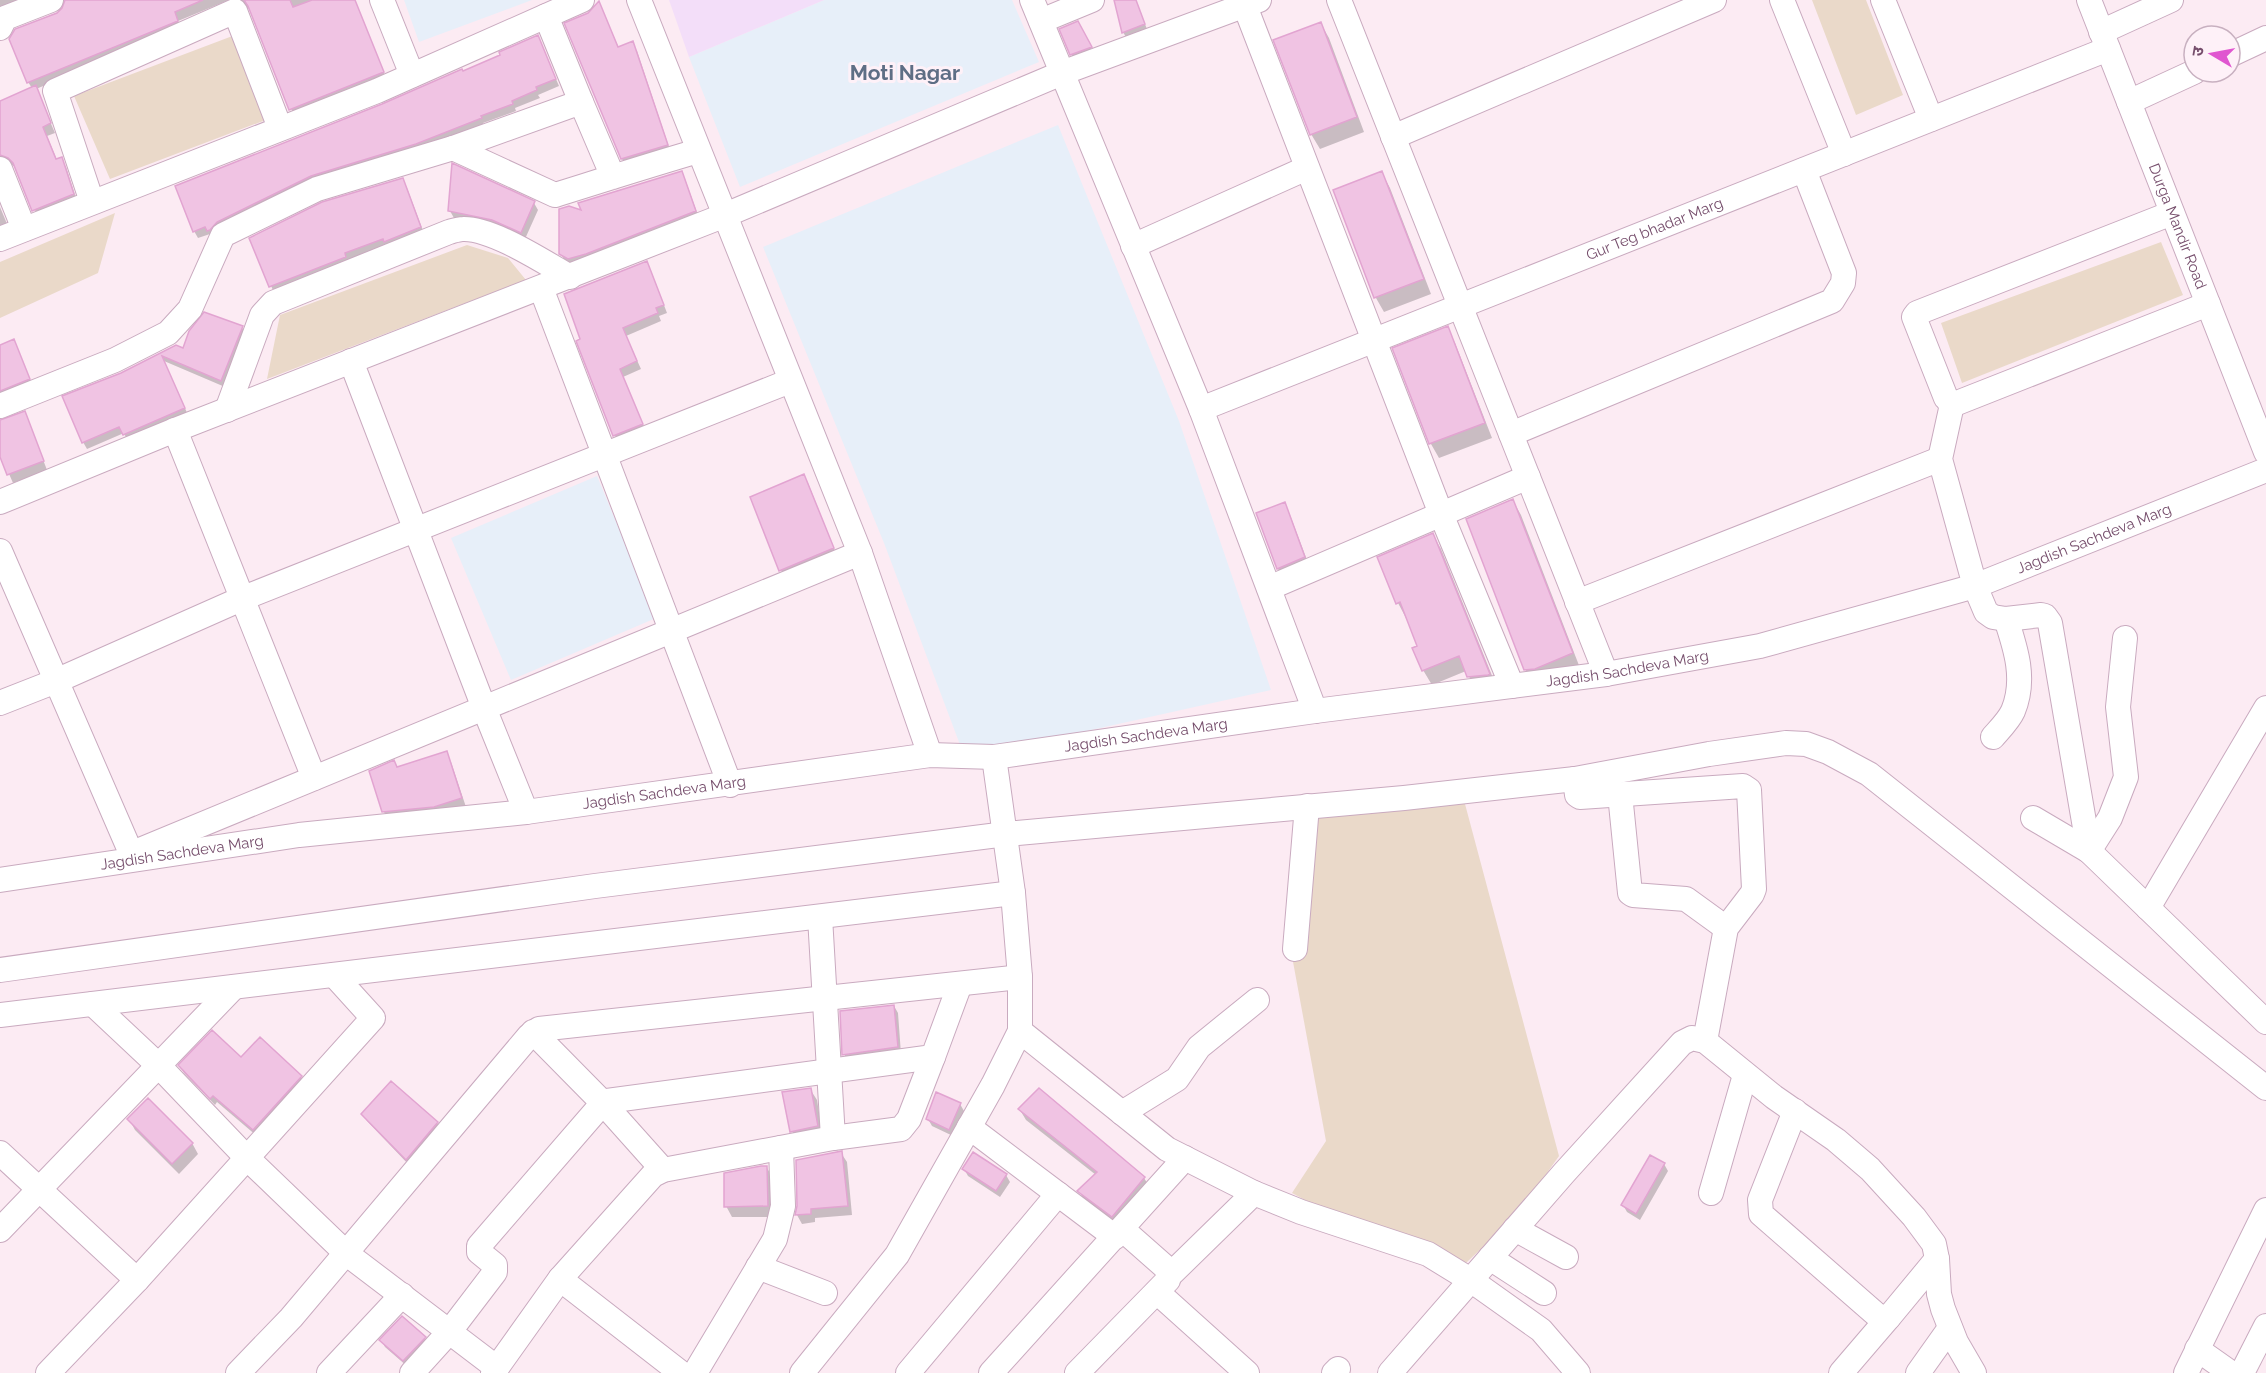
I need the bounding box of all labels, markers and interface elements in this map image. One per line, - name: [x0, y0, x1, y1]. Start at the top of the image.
- north arrow: [2182, 24, 2242, 84]
- text: उ: [2188, 45, 2208, 58]
- district label: Moti Nagar: [850, 60, 960, 85]
- street label: Durga Mandir Road: [2145, 161, 2210, 292]
- street label: Gur Teg bhadar Marg: [1584, 194, 1726, 264]
- street label: Jagdish Sachdeva Marg: [2014, 500, 2174, 577]
- street label: Jagdish Sachdeva Marg: [1545, 647, 1710, 691]
- street label: Jagdish Sachdeva Marg: [1063, 715, 1229, 756]
- street label: Jagdish Sachdeva Marg: [581, 772, 747, 813]
- street label: Jagdish Sachdeva Marg: [99, 831, 265, 874]

